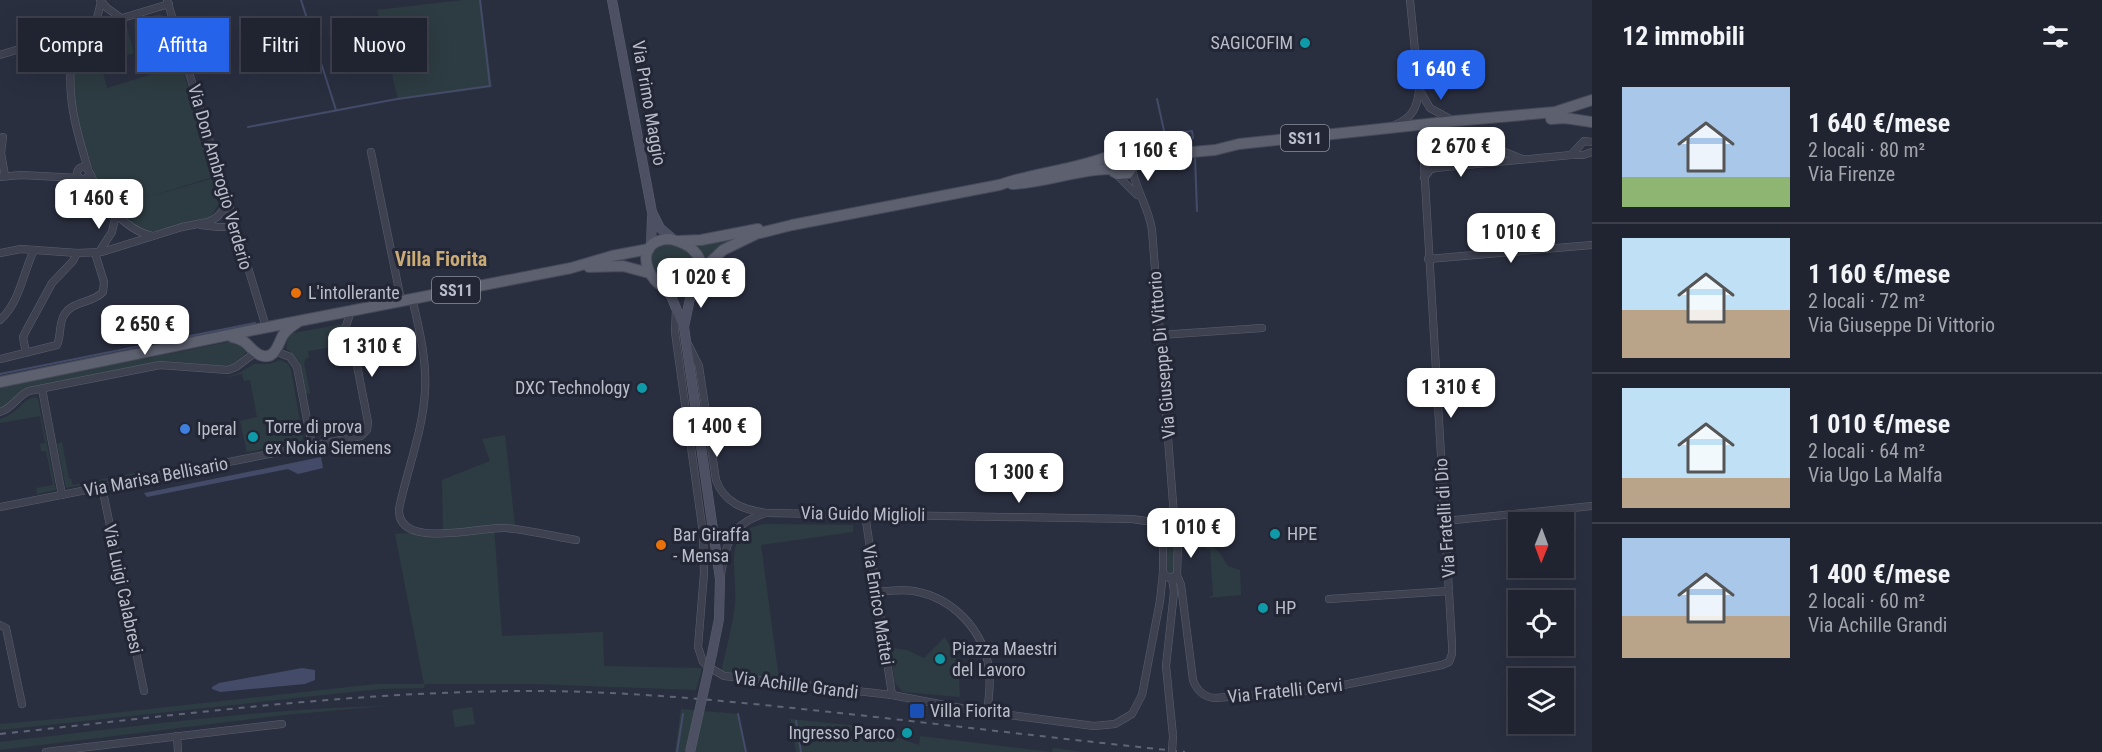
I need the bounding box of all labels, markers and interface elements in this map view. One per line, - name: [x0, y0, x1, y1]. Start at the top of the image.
- chip: Compra: [18, 18, 125, 72]
- chip: Affitta: [137, 18, 229, 72]
- chip: Filtri: [241, 18, 320, 72]
- chip: Nuovo: [332, 18, 427, 72]
- icon: filters: [2039, 20, 2072, 53]
- text: 12 immobili: [1622, 21, 1745, 51]
- place label: SAGICOFIM: [1210, 32, 1293, 53]
- marker: SAGICOFIM: [1298, 36, 1312, 50]
- street label: Via Primo Maggio: [628, 39, 671, 167]
- pin: 1 640 €: [1386, 50, 1496, 101]
- text: 1 640 €: [1411, 57, 1471, 81]
- street label: Via Don Ambrogio Verderio: [184, 82, 257, 272]
- text: 1 640 €/mese: [1808, 108, 1950, 138]
- icon: home: [1670, 111, 1742, 183]
- road number: SS11: [1281, 125, 1329, 151]
- pin: 2 670 €: [1406, 127, 1516, 178]
- pin: 1 160 €: [1093, 131, 1203, 182]
- text: 2 670 €: [1431, 134, 1491, 158]
- text: 1 160 €: [1118, 138, 1178, 162]
- text: 2 locali · 80 m²: [1808, 138, 1925, 162]
- text: Via Firenze: [1808, 162, 1895, 186]
- pin: 1 460 €: [44, 179, 154, 230]
- text: 1 460 €: [69, 186, 129, 210]
- pin: 1 010 €: [1456, 213, 1566, 264]
- text: 1 010 €: [1481, 220, 1541, 244]
- district label: Villa Fiorita: [395, 247, 487, 271]
- pin: 1 020 €: [646, 258, 756, 309]
- text: 1 160 €/mese: [1808, 259, 1950, 289]
- icon: home: [1670, 262, 1742, 334]
- text: 1 020 €: [671, 265, 731, 289]
- street label: Via Giuseppe Di Vittorio: [1144, 270, 1179, 440]
- road number: SS11: [432, 277, 480, 303]
- place label: L'intollerante: [308, 282, 400, 303]
- marker: L'intollerante: [289, 286, 303, 300]
- text: 2 locali · 72 m²: [1808, 289, 1925, 313]
- pin: 2 650 €: [90, 305, 200, 356]
- text: 2 650 €: [115, 312, 175, 336]
- text: Via Giuseppe Di Vittorio: [1808, 313, 1995, 337]
- pin: 1 310 €: [317, 327, 427, 378]
- text: 1 310 €: [342, 334, 402, 358]
- pin: 1 310 €: [1396, 368, 1506, 419]
- text: 1 310 €: [1421, 375, 1481, 399]
- place label: DXC Technology: [515, 377, 630, 398]
- marker: DXC Technology: [635, 381, 649, 395]
- pin: 1 400 €: [662, 407, 772, 458]
- text: 1 010 €/mese: [1808, 409, 1950, 439]
- icon: home: [1670, 412, 1742, 484]
- text: 1 400 €: [687, 414, 747, 438]
- place label: Torre di prova ex Nokia Siemens: [265, 416, 391, 458]
- place label: Iperal: [197, 418, 237, 439]
- marker: Iperal: [178, 422, 192, 436]
- marker: Torre di prova ex Nokia Siemens: [246, 430, 260, 444]
- text: 2 locali · 64 m²: [1808, 439, 1925, 463]
- street label: Via Marisa Bellisario: [82, 452, 230, 501]
- pin: 1 300 €: [964, 453, 1074, 504]
- street label: Via Fratelli di Dio: [1430, 457, 1459, 579]
- text: 1 300 €: [989, 460, 1049, 484]
- text: Via Ugo La Malfa: [1808, 463, 1943, 487]
- street label: Via Guido Miglioli: [800, 502, 926, 525]
- pin: 1 010 €: [1136, 508, 1246, 559]
- north arrow: [1508, 512, 1574, 578]
- map controls: [1508, 512, 1574, 734]
- text: 1 010 €: [1161, 515, 1221, 539]
- street label: Via Luigi Calabresi: [100, 522, 147, 655]
- place label: HPE: [1287, 523, 1317, 544]
- place label: Bar Giraffa - Mensa: [673, 524, 750, 566]
- marker: HPE: [1268, 527, 1282, 541]
- marker: Bar Giraffa - Mensa: [654, 538, 668, 552]
- street label: Via Enrico Mattei: [859, 543, 898, 666]
- text: 1 400 €/mese: [1808, 559, 1950, 589]
- icon: home: [1670, 562, 1742, 634]
- text: 2 locali · 60 m²: [1808, 589, 1925, 613]
- button: locate: [1508, 590, 1574, 656]
- place label: HP: [1275, 597, 1296, 618]
- marker: HP: [1256, 601, 1270, 615]
- text: Via Achille Grandi: [1808, 613, 1947, 637]
- place label: Piazza Maestri del Lavoro: [952, 638, 1057, 680]
- marker: Piazza Maestri del Lavoro: [933, 652, 947, 666]
- street label: Via Achille Grandi: [732, 666, 860, 703]
- button: layers: [1508, 668, 1574, 734]
- street label: Via Fratelli Cervi: [1226, 674, 1344, 707]
- place label: Villa Fiorita: [930, 700, 1011, 721]
- marker: Villa Fiorita: [908, 702, 926, 720]
- place label: Ingresso Parco: [788, 722, 895, 743]
- marker: Ingresso Parco: [900, 726, 914, 740]

